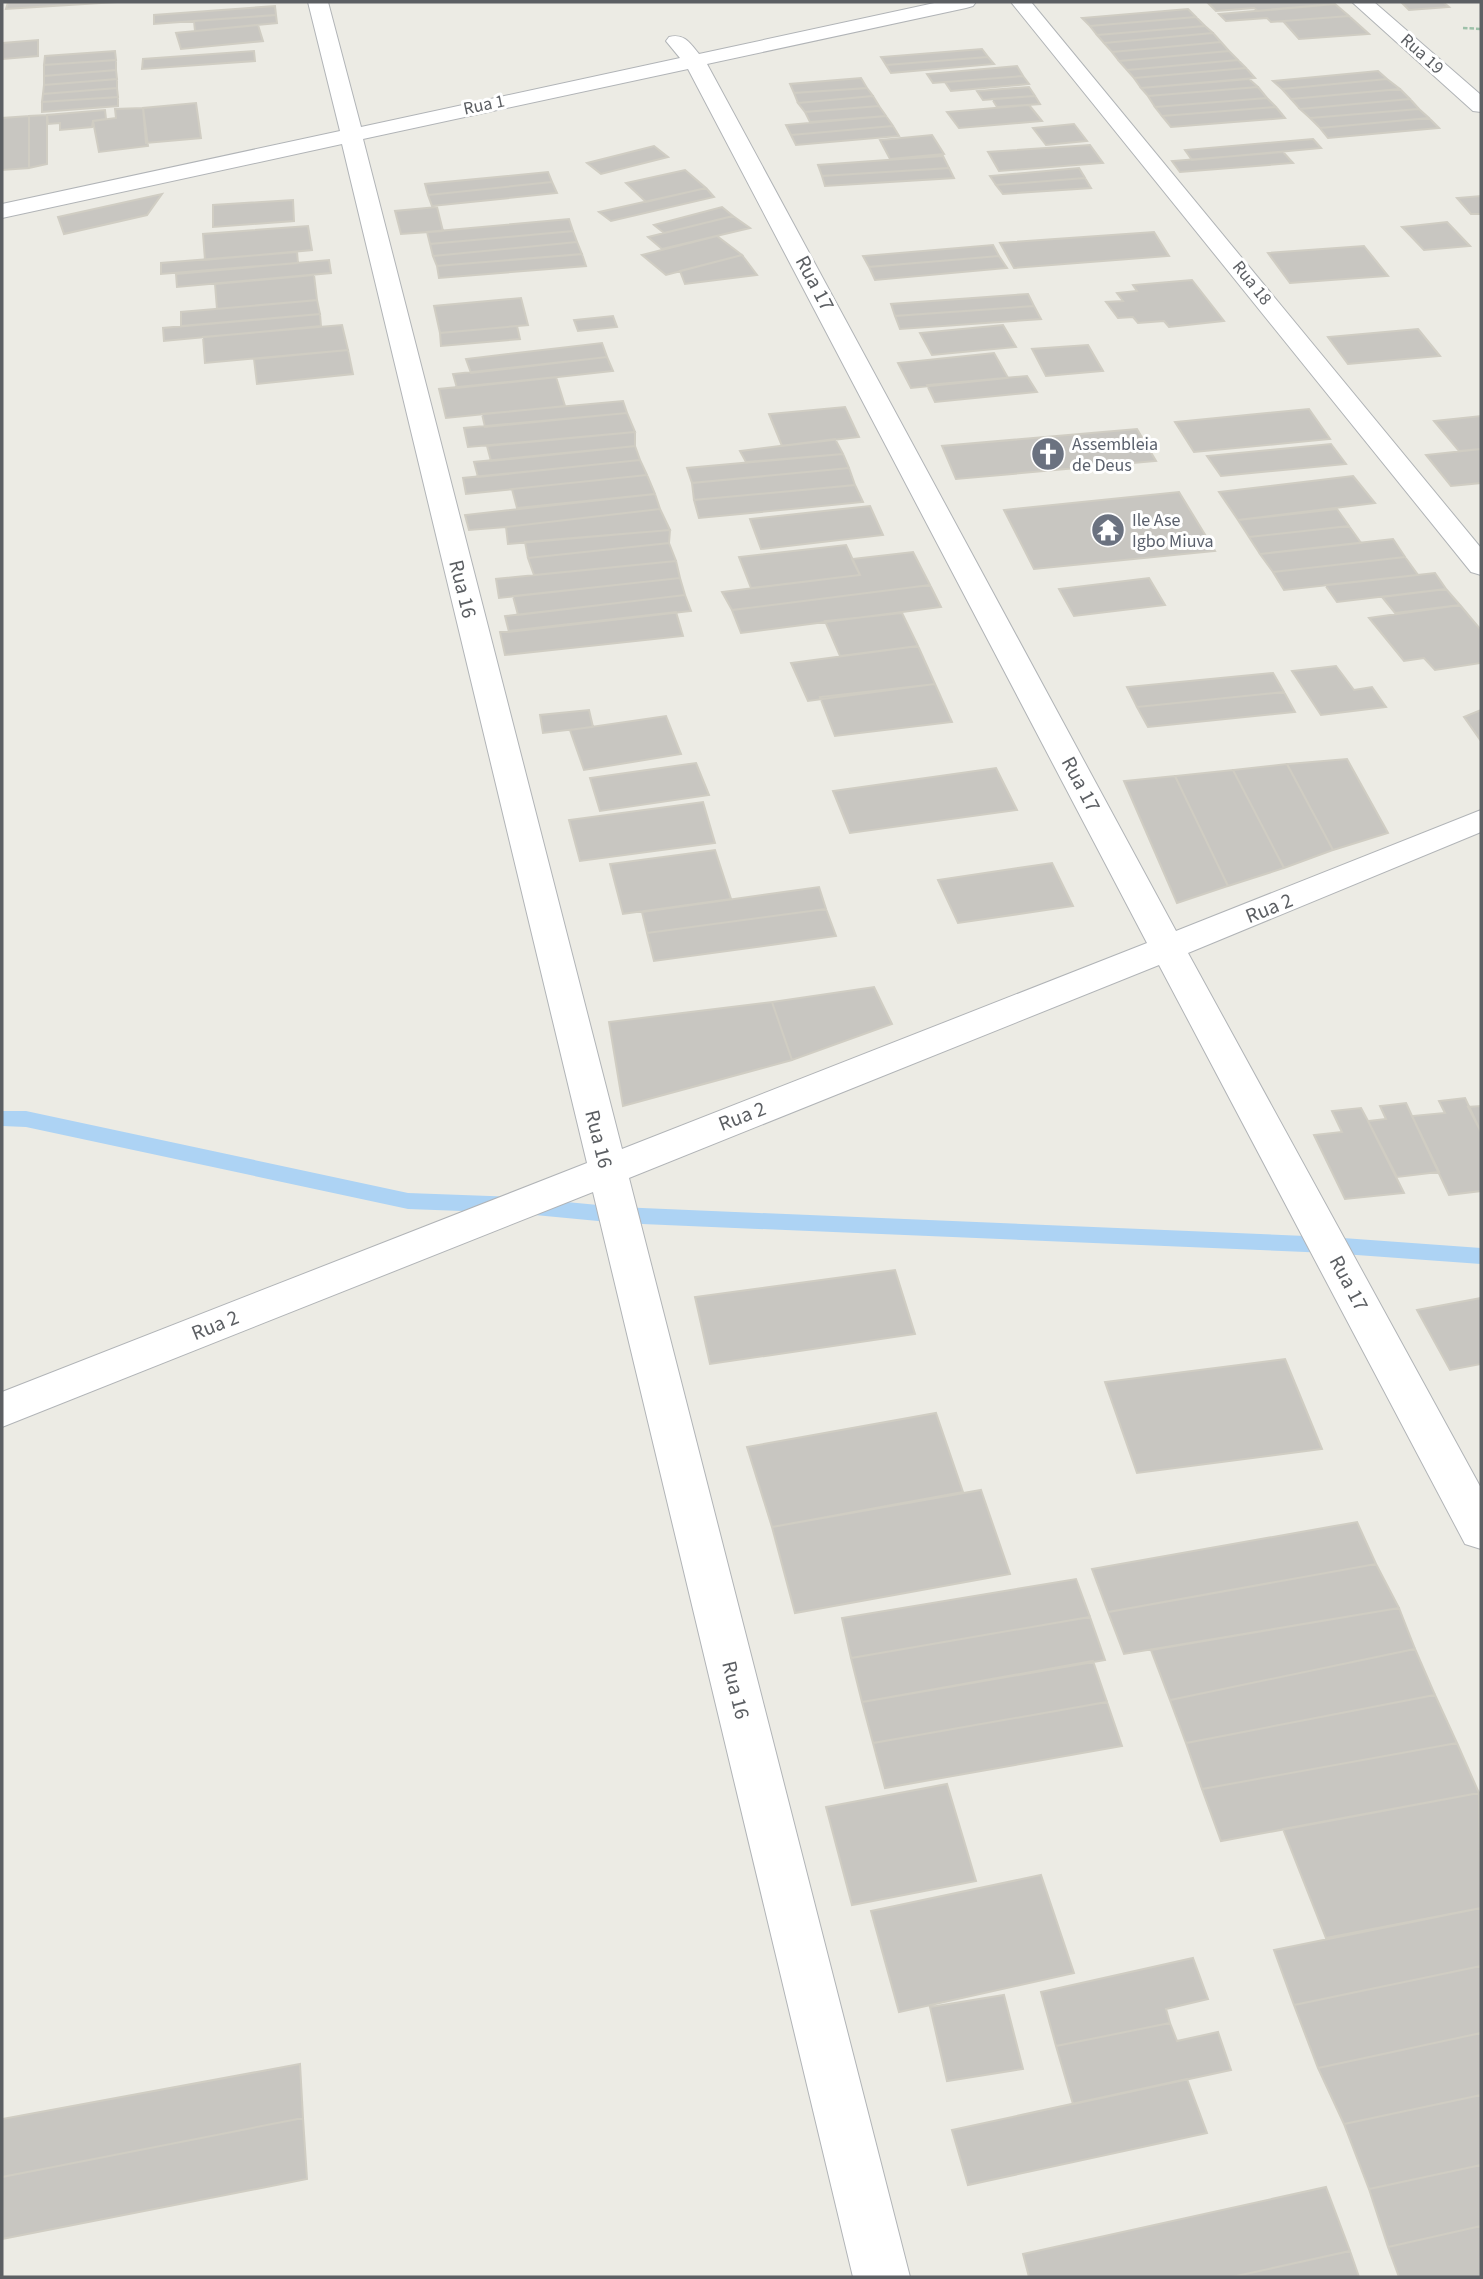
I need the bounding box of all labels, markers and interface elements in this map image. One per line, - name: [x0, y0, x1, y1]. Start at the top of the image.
- street label: Rua 19: [1395, 28, 1449, 80]
- street label: Rua 1: [461, 88, 507, 122]
- street label: Rua 17: [788, 250, 842, 316]
- street label: Rua 18: [1226, 255, 1278, 311]
- place label: Assembleia de Deus: [1072, 432, 1158, 478]
- church icon: Assembleia de Deus: [1029, 435, 1067, 473]
- place label: Ile Ase Igbo Miuva: [1132, 508, 1214, 554]
- temple icon: Ile Ase Igbo Miuva: [1089, 511, 1127, 549]
- street label: Rua 16: [441, 557, 485, 621]
- street label: Rua 17: [1054, 751, 1108, 817]
- street label: Rua 2: [1241, 885, 1297, 931]
- street label: Rua 2: [714, 1093, 770, 1139]
- street label: Rua 16: [577, 1107, 621, 1171]
- street label: Rua 17: [1322, 1250, 1376, 1316]
- street label: Rua 2: [187, 1302, 243, 1348]
- street label: Rua 16: [714, 1658, 758, 1722]

